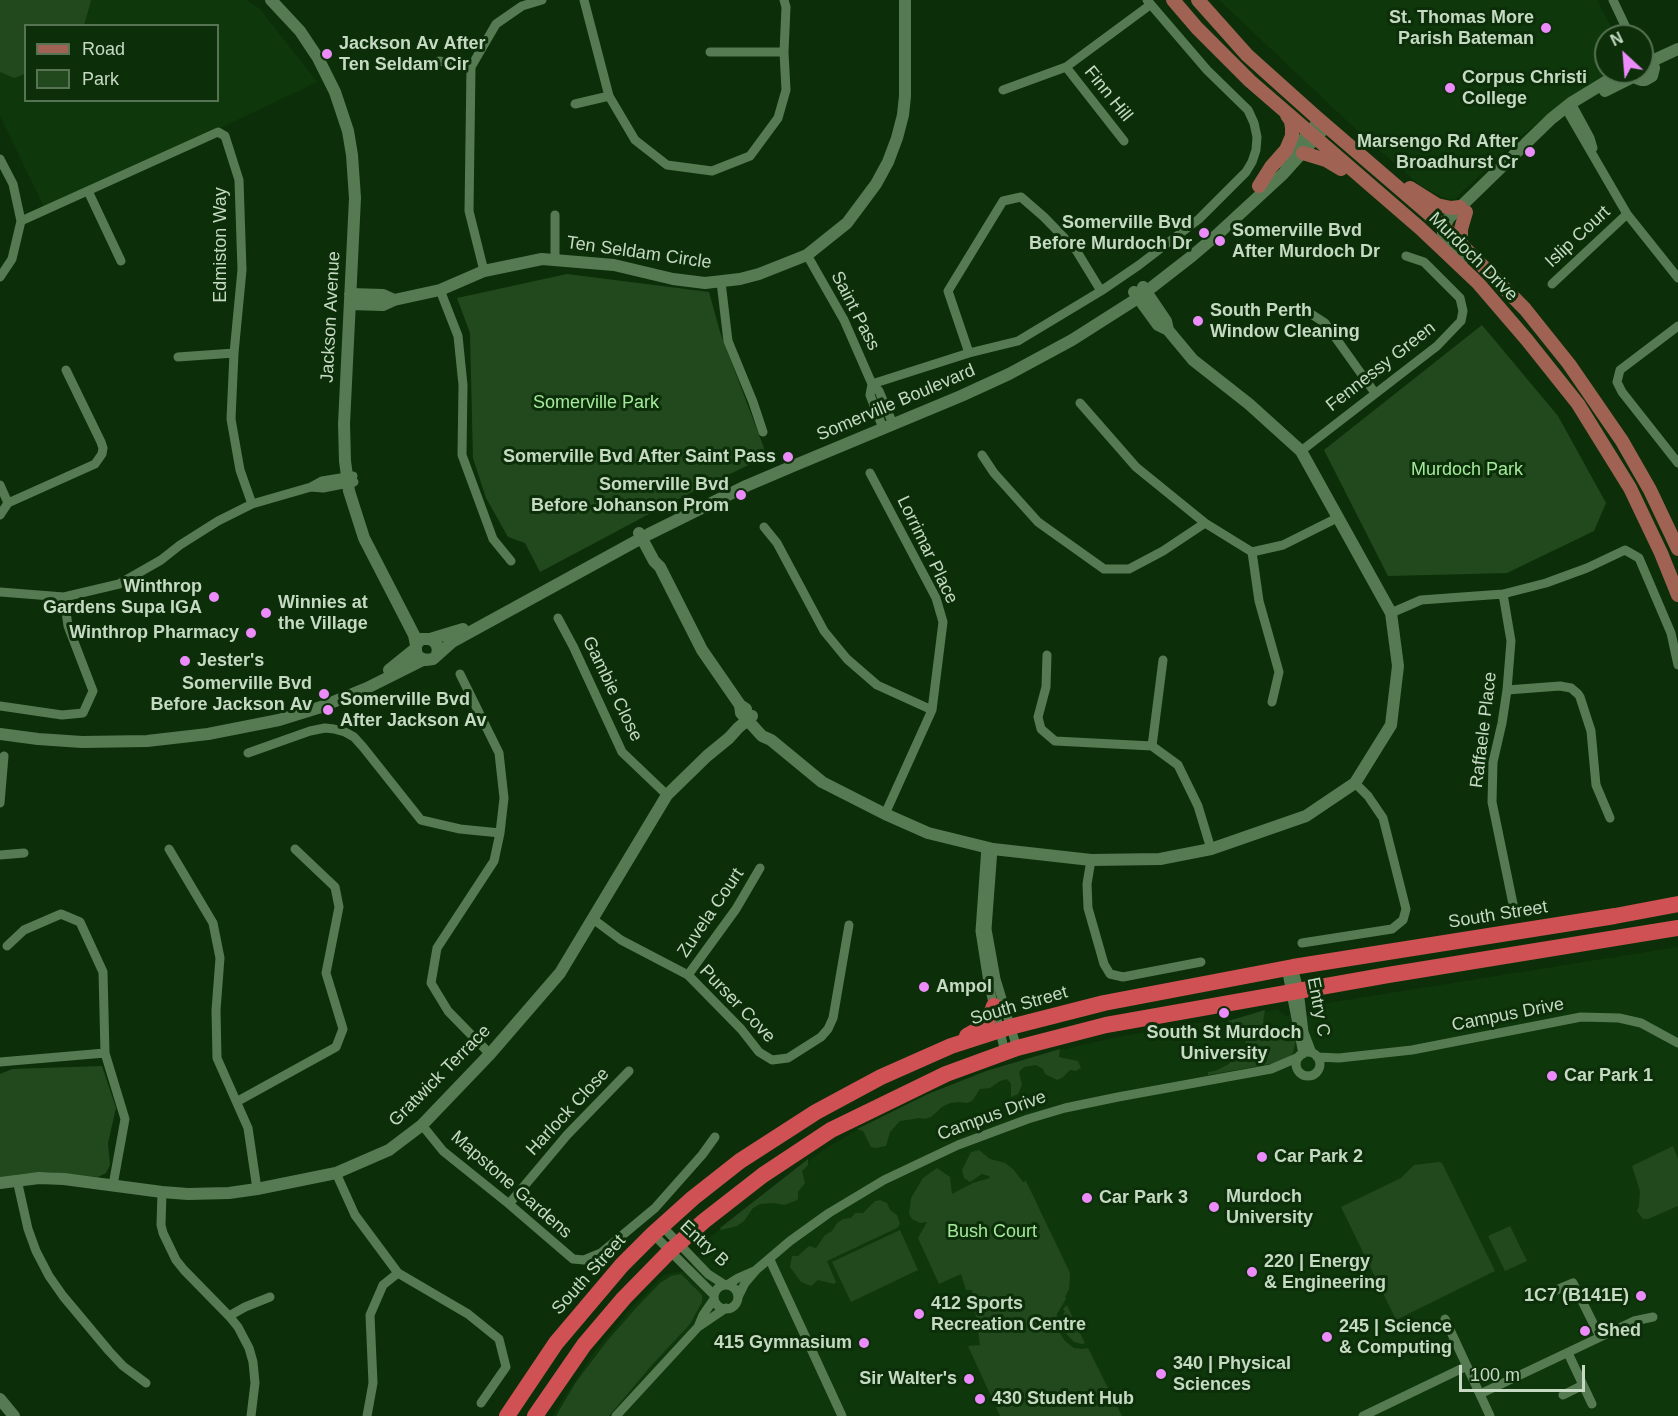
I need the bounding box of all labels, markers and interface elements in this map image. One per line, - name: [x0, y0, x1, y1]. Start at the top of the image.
- place label: St. Thomas More Parish Bateman: [1389, 7, 1534, 50]
- marker: St. Thomas More Parish Bateman: [1539, 21, 1553, 35]
- legend: [24, 24, 219, 102]
- north arrow: [1594, 24, 1654, 84]
- text: N: [1608, 29, 1626, 49]
- place label: Jackson Av After Ten Seldam Cir: [339, 33, 485, 76]
- text: Road: [82, 39, 125, 59]
- marker: Jackson Av After Ten Seldam Cir: [320, 47, 334, 61]
- street label: Finn Hill: [1079, 62, 1137, 126]
- place label: Corpus Christi College: [1462, 67, 1587, 110]
- text: Park: [82, 69, 119, 89]
- marker: Corpus Christi College: [1443, 81, 1457, 95]
- place label: Marsengo Rd After Broadhurst Cr: [1357, 131, 1518, 174]
- marker: Marsengo Rd After Broadhurst Cr: [1523, 145, 1537, 159]
- street label: Edmiston Way: [210, 187, 232, 303]
- street label: Islip Court: [1541, 201, 1615, 273]
- street label: Murdoch Drive: [1424, 208, 1522, 306]
- place label: Somerville Bvd Before Murdoch Dr: [1029, 212, 1192, 254]
- place label: Somerville Bvd After Murdoch Dr: [1232, 220, 1380, 262]
- marker: Somerville Bvd Before Murdoch Dr: [1197, 226, 1211, 240]
- street label: Ten Seldam Circle: [565, 232, 713, 274]
- marker: Somerville Bvd After Murdoch Dr: [1213, 234, 1227, 248]
- street label: Jackson Avenue: [317, 251, 345, 383]
- street label: Saint Pass: [826, 268, 884, 354]
- place label: South Perth Window Cleaning: [1210, 300, 1360, 342]
- marker: South Perth Window Cleaning: [1191, 314, 1205, 328]
- street label: Fennessy Green: [1322, 318, 1440, 416]
- street label: Somerville Boulevard: [814, 360, 978, 446]
- park label: Somerville Park: [533, 392, 659, 414]
- place label: Somerville Bvd After Saint Pass: [503, 446, 776, 468]
- marker: Somerville Bvd After Saint Pass: [781, 450, 795, 464]
- park label: Murdoch Park: [1411, 459, 1523, 481]
- place label: Somerville Bvd Before Johanson Prom: [531, 474, 729, 516]
- marker: Somerville Bvd Before Johanson Prom: [734, 488, 748, 502]
- street label: Lorrimar Place: [892, 493, 962, 607]
- place label: Winthrop Gardens Supa IGA: [43, 576, 202, 618]
- marker: Winthrop Gardens Supa IGA: [207, 590, 221, 604]
- place label: Winnies at the Village: [278, 592, 368, 634]
- marker: Winnies at the Village: [259, 606, 273, 620]
- place label: Winthrop Pharmacy: [69, 622, 239, 644]
- marker: Winthrop Pharmacy: [244, 626, 258, 640]
- street label: Gambie Close: [577, 633, 647, 745]
- place label: Jester's: [197, 650, 264, 672]
- marker: Jester's: [178, 654, 192, 668]
- street label: Raffaele Place: [1466, 671, 1502, 789]
- place label: Somerville Bvd Before Jackson Av: [151, 673, 312, 716]
- marker: Somerville Bvd Before Jackson Av: [317, 687, 331, 701]
- place label: Somerville Bvd After Jackson Av: [340, 689, 486, 732]
- marker: Somerville Bvd After Jackson Av: [321, 703, 335, 717]
- street label: Zuvela Court: [673, 864, 749, 962]
- street label: South Street: [1447, 897, 1549, 933]
- street label: Purser Cove: [694, 961, 780, 1047]
- street label: Entry C: [1302, 975, 1334, 1039]
- place label: Ampol: [936, 976, 992, 998]
- marker: Ampol: [917, 980, 931, 994]
- street label: South Street: [968, 982, 1070, 1030]
- street label: Campus Drive: [1450, 994, 1566, 1036]
- marker: South St Murdoch University: [1217, 1006, 1231, 1020]
- street label: Gratwick Terrace: [385, 1021, 495, 1131]
- place label: South St Murdoch University: [1147, 1022, 1301, 1064]
- street label: Harlock Close: [522, 1064, 614, 1160]
- place label: Car Park 1: [1564, 1065, 1653, 1087]
- marker: Car Park 1: [1545, 1069, 1559, 1083]
- street label: Campus Drive: [935, 1086, 1049, 1146]
- street label: Mapstone Gardens: [446, 1127, 576, 1243]
- place label: Car Park 2: [1274, 1146, 1363, 1168]
- marker: Car Park 2: [1255, 1150, 1269, 1164]
- place label: Murdoch University: [1226, 1186, 1313, 1228]
- place label: Car Park 3: [1099, 1187, 1188, 1209]
- marker: Car Park 3: [1080, 1191, 1094, 1205]
- marker: Murdoch University: [1207, 1200, 1221, 1214]
- street label: Entry B: [675, 1216, 733, 1272]
- park label: Bush Court: [947, 1221, 1037, 1243]
- street label: South Street: [547, 1231, 631, 1319]
- place label: 220 | Energy & Engineering: [1264, 1251, 1386, 1294]
- marker: 220 | Energy & Engineering: [1245, 1265, 1259, 1279]
- place label: 1C7 (B141E): [1524, 1285, 1629, 1307]
- marker: 1C7 (B141E): [1634, 1289, 1648, 1303]
- place label: 412 Sports Recreation Centre: [931, 1293, 1086, 1336]
- marker: 412 Sports Recreation Centre: [912, 1307, 926, 1321]
- place label: 245 | Science & Computing: [1339, 1316, 1452, 1358]
- place label: Shed: [1597, 1320, 1641, 1342]
- marker: Shed: [1578, 1324, 1592, 1338]
- marker: 245 | Science & Computing: [1320, 1330, 1334, 1344]
- place label: 415 Gymnasium: [714, 1332, 852, 1354]
- marker: 415 Gymnasium: [857, 1336, 871, 1350]
- place label: 340 | Physical Sciences: [1173, 1353, 1291, 1396]
- scale bar: [1462, 1353, 1588, 1391]
- text: 100 m: [1470, 1365, 1520, 1385]
- marker: 340 | Physical Sciences: [1154, 1367, 1168, 1381]
- place label: Sir Walter's: [859, 1368, 957, 1390]
- marker: Sir Walter's: [962, 1372, 976, 1386]
- place label: 430 Student Hub: [992, 1388, 1134, 1410]
- marker: 430 Student Hub: [973, 1392, 987, 1406]

